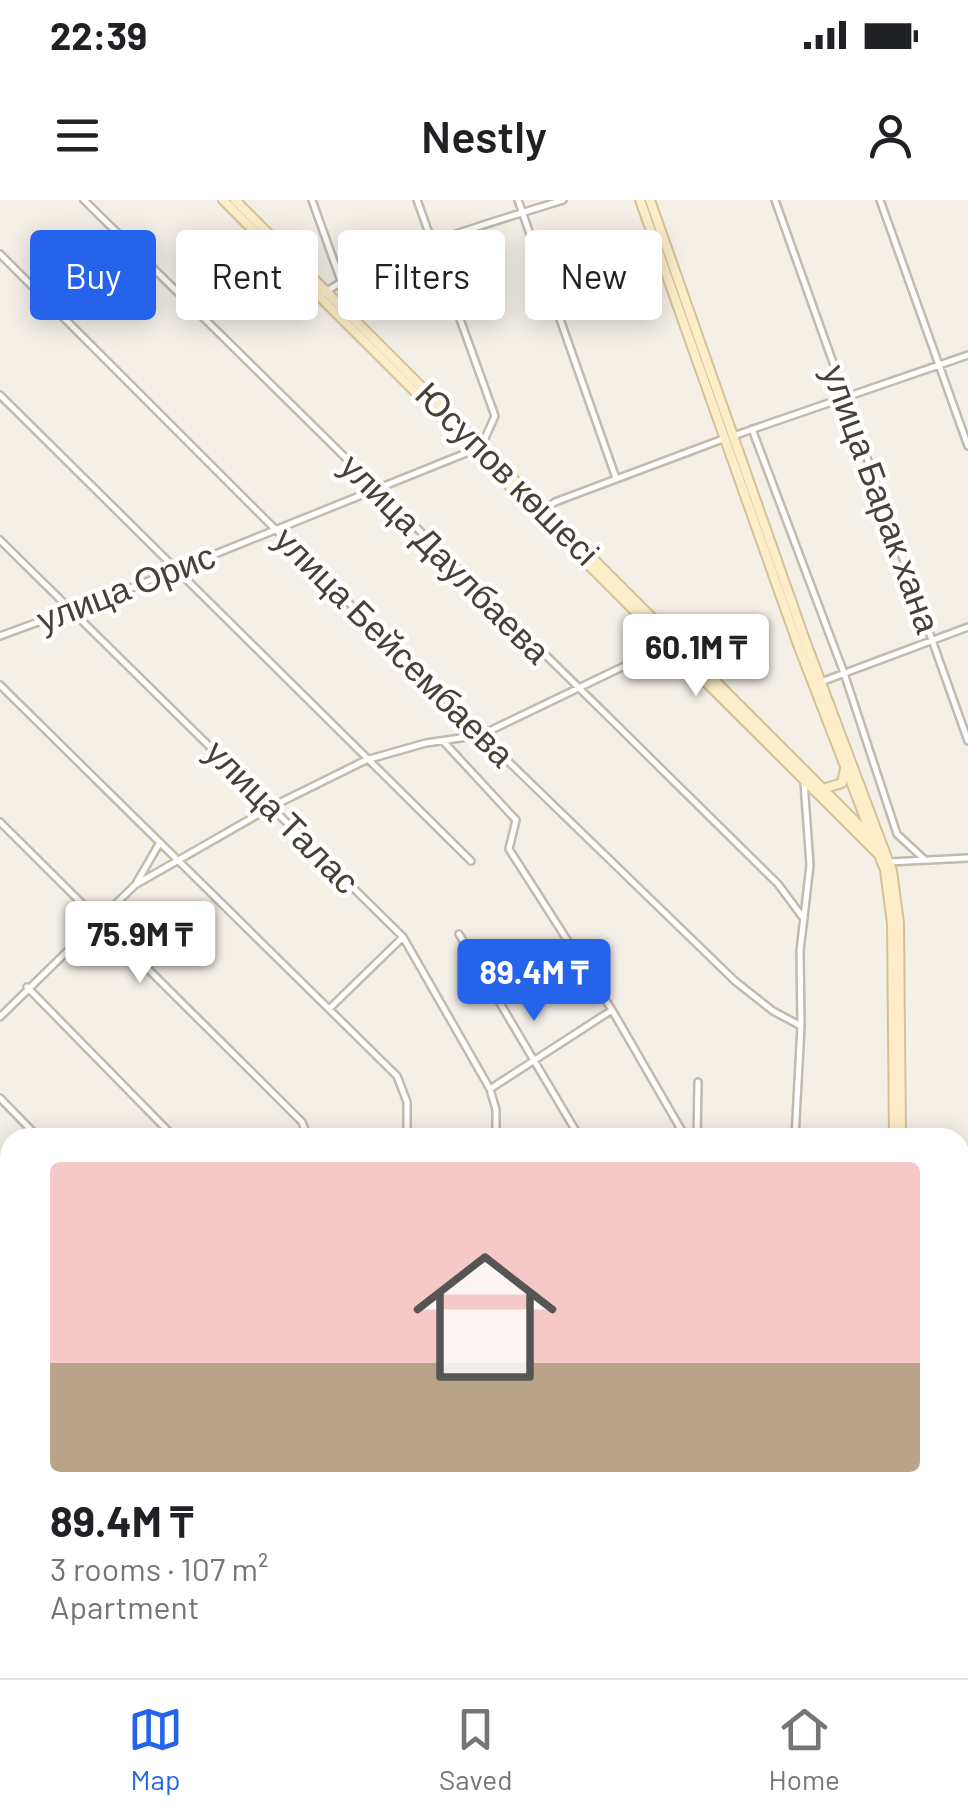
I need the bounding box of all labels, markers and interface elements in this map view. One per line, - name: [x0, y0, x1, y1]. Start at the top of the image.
- text: 22:39: [50, 12, 147, 58]
- icon: menu: [50, 108, 105, 163]
- text: Nestly: [421, 108, 547, 162]
- icon: person: [863, 108, 918, 163]
- chip: Buy: [30, 230, 156, 320]
- chip: Rent: [176, 230, 318, 320]
- chip: Filters: [338, 230, 505, 320]
- chip: New: [525, 230, 662, 320]
- street label: улица Барак хана: [815, 359, 951, 639]
- street label: Юсупов көшесі: [408, 372, 609, 573]
- street label: улица Даулбаева: [333, 444, 560, 671]
- street label: улица Бейсембаева: [267, 517, 524, 775]
- street label: улица Орис: [30, 533, 220, 639]
- pin: 60.1M ₸: [604, 614, 788, 699]
- text: 60.1M ₸: [645, 627, 747, 665]
- street label: улица Талас: [198, 730, 369, 901]
- pin: 75.9M ₸: [48, 901, 232, 986]
- text: 75.9M ₸: [87, 914, 193, 952]
- pin: 89.4M ₸: [442, 939, 626, 1024]
- text: 89.4M ₸: [479, 952, 589, 990]
- icon: home: [395, 1227, 575, 1407]
- text: 89.4M ₸: [50, 1495, 193, 1545]
- text: 3 rooms · 107 m²: [50, 1549, 268, 1587]
- text: Apartment: [50, 1587, 199, 1625]
- tab: Map: [128, 1702, 183, 1796]
- tab: Saved: [439, 1702, 513, 1796]
- tab: Home: [769, 1702, 840, 1796]

